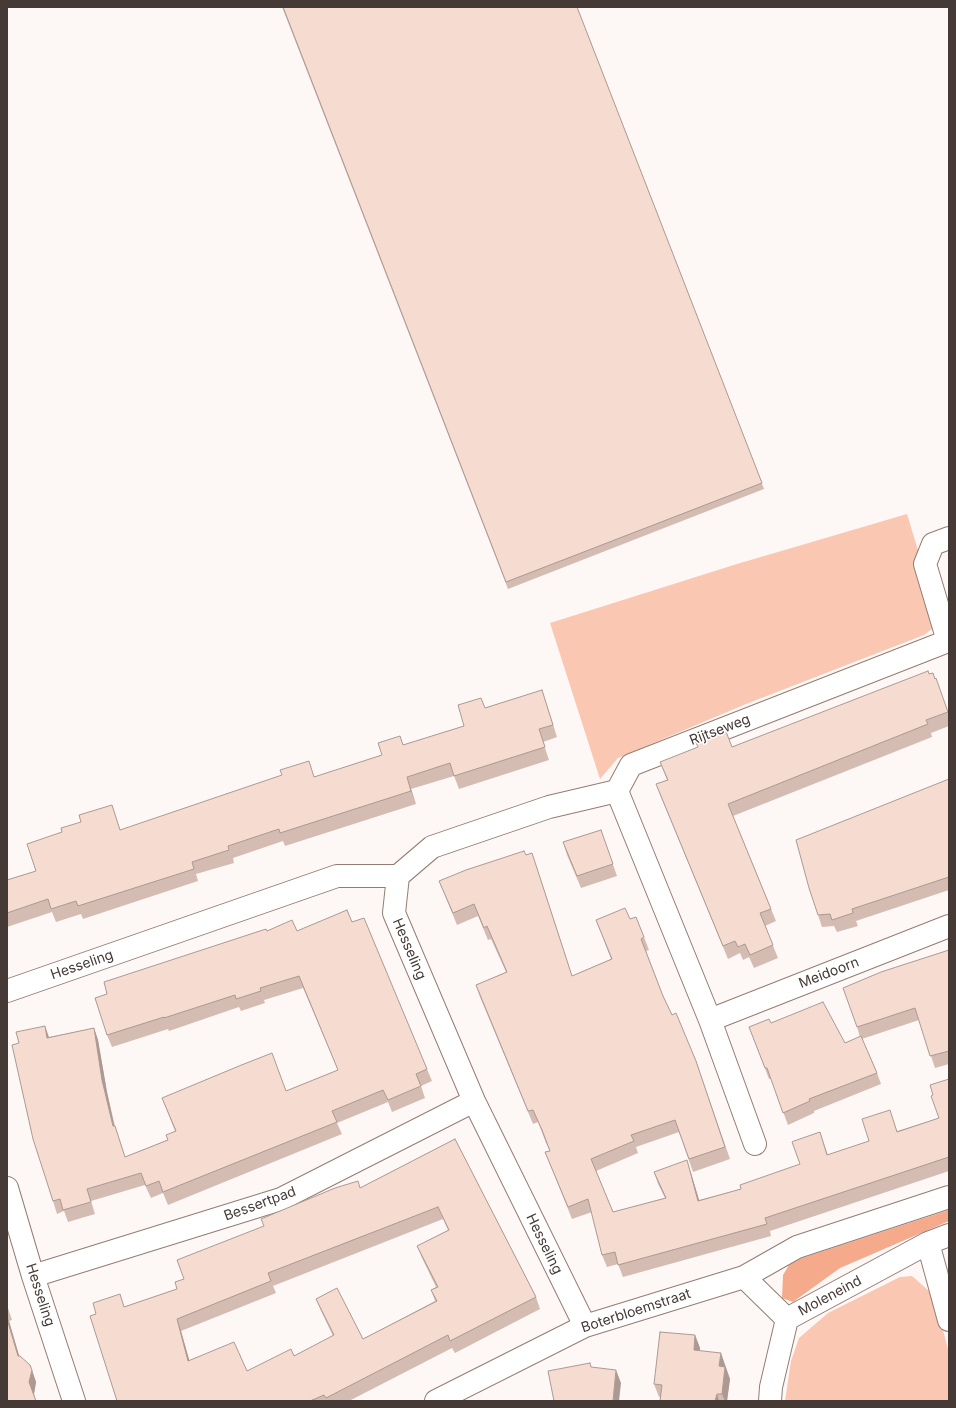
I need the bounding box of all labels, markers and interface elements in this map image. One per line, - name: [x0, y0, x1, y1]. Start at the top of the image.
- street label: Rijtseweg: [687, 711, 753, 749]
- street label: Hesseling: [389, 916, 429, 982]
- street label: Hesseling: [48, 946, 116, 984]
- street label: Meidoorn: [796, 954, 862, 992]
- street label: Bessertpad: [222, 1183, 298, 1225]
- street label: Hesseling: [522, 1211, 566, 1277]
- street label: Hesseling: [22, 1261, 58, 1329]
- street label: Moleneind: [795, 1272, 865, 1320]
- street label: Boterbloemstraat: [579, 1285, 693, 1337]

